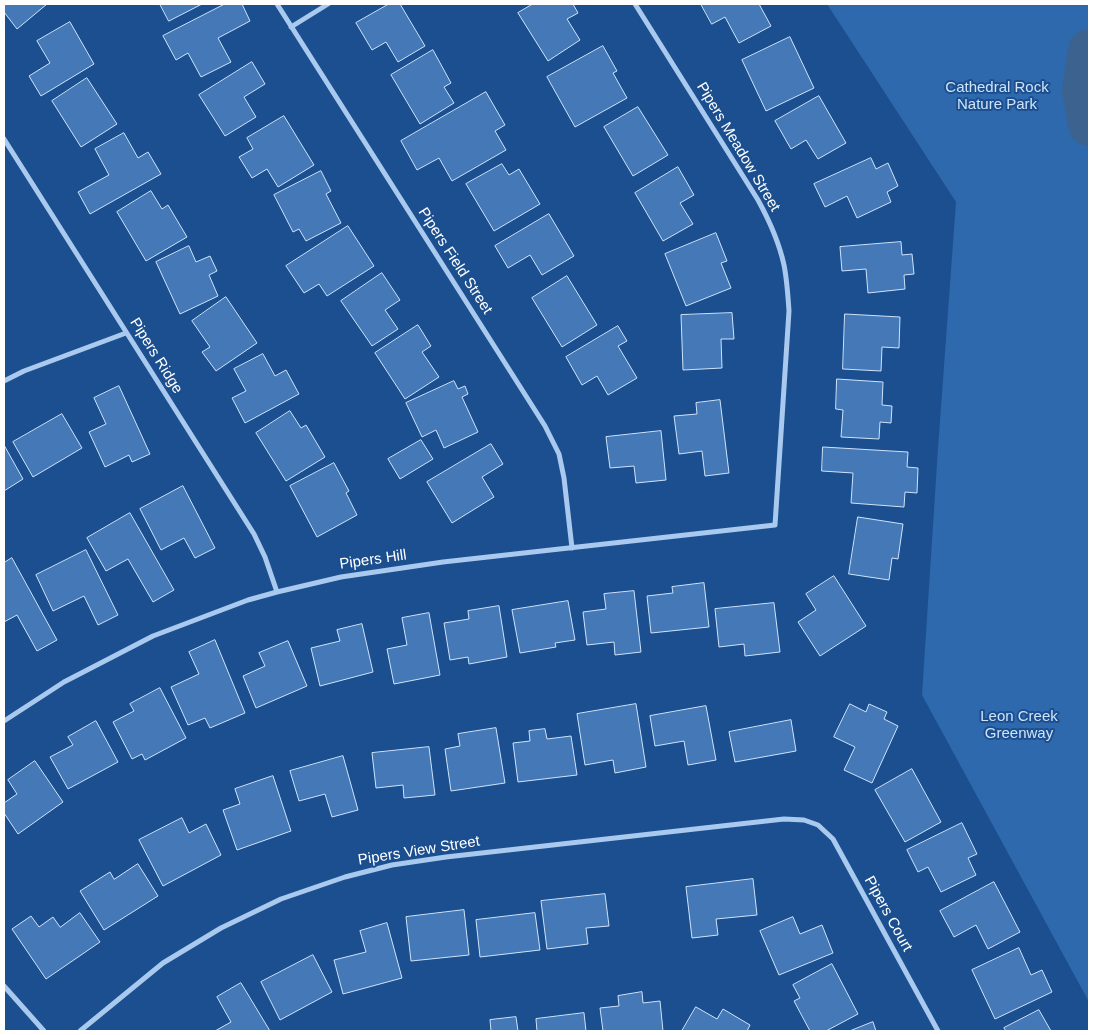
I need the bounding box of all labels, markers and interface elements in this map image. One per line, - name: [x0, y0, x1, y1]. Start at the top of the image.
- street label: Pipers Meadow Street: [692, 79, 784, 215]
- park label: Cathedral Rock Nature Park: [945, 79, 1049, 114]
- street label: Pipers Field Street: [414, 204, 496, 318]
- street label: Pipers Ridge: [126, 315, 186, 397]
- street label: Pipers Hill: [338, 546, 408, 574]
- park label: Leon Creek Greenway: [980, 708, 1058, 743]
- street label: Pipers View Street: [357, 832, 481, 870]
- street label: Pipers Court: [860, 873, 916, 955]

